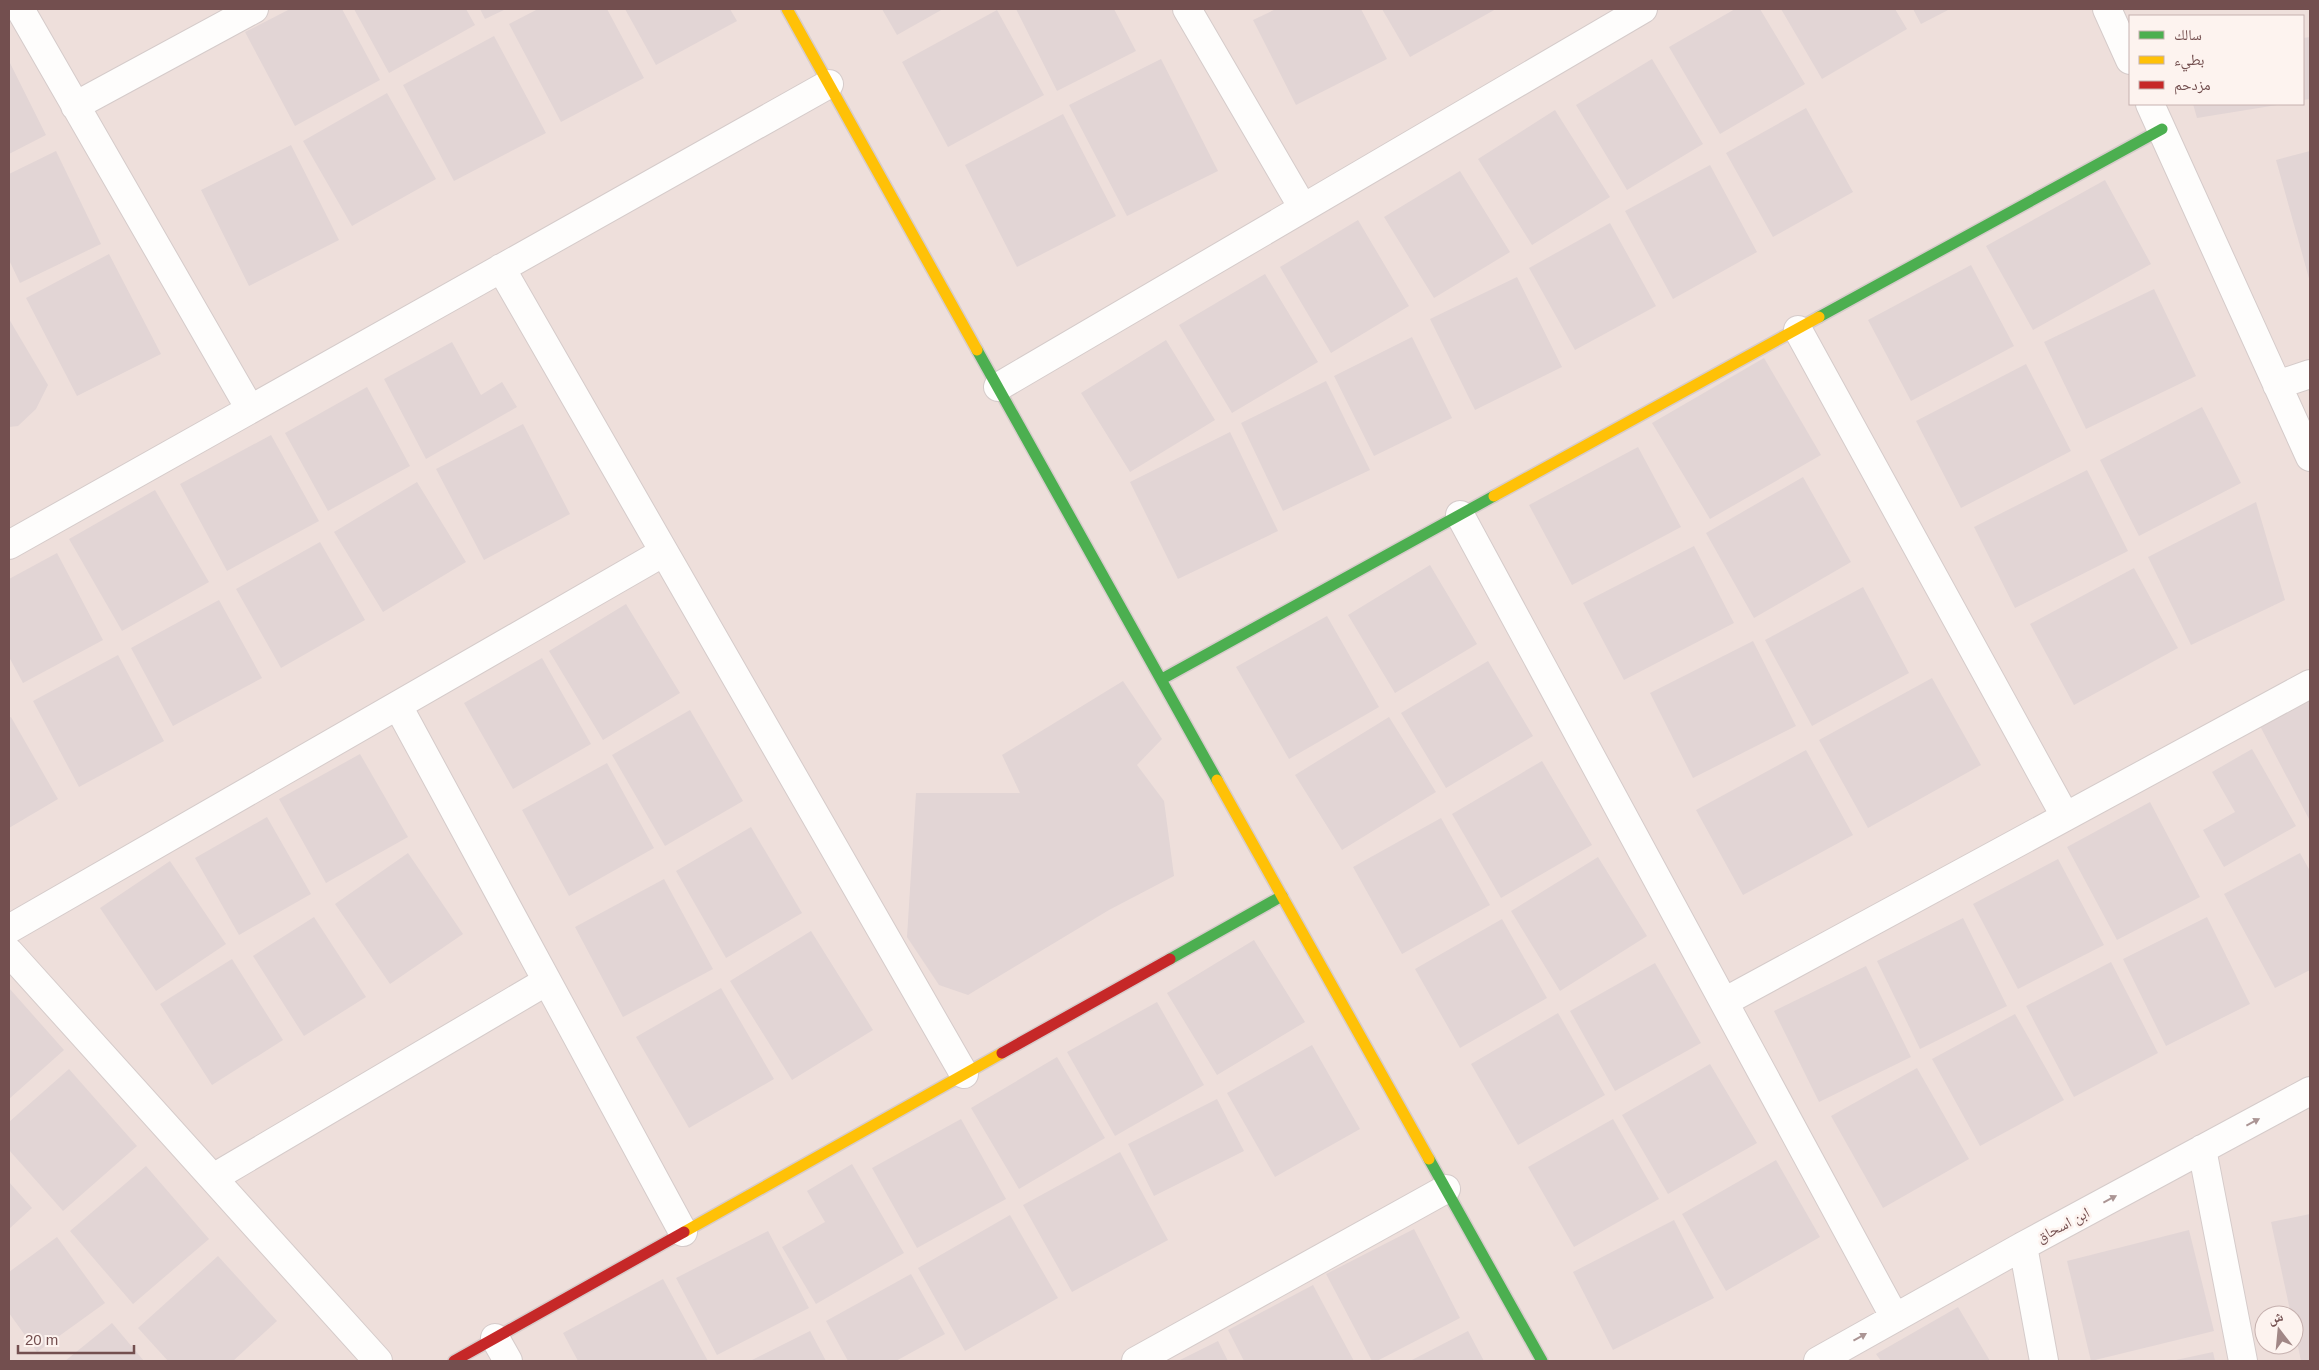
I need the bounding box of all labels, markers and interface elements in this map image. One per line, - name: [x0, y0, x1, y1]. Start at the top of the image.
- legend: [2129, 15, 2304, 105]
- text: سالك: [2174, 26, 2202, 43]
- text: بطيء: [2174, 51, 2204, 72]
- text: مزدحم: [2174, 76, 2211, 95]
- one-way arrow: [2245, 1118, 2260, 1126]
- one-way arrow: [2102, 1195, 2117, 1203]
- street label: ابن اسحاق: [2033, 1204, 2093, 1247]
- north arrow: [2254, 1305, 2304, 1355]
- text: ش: [2266, 1308, 2285, 1328]
- scale bar: [18, 1322, 134, 1354]
- text: 20 m: [25, 1331, 58, 1348]
- one-way arrow: [1854, 1333, 1867, 1342]

